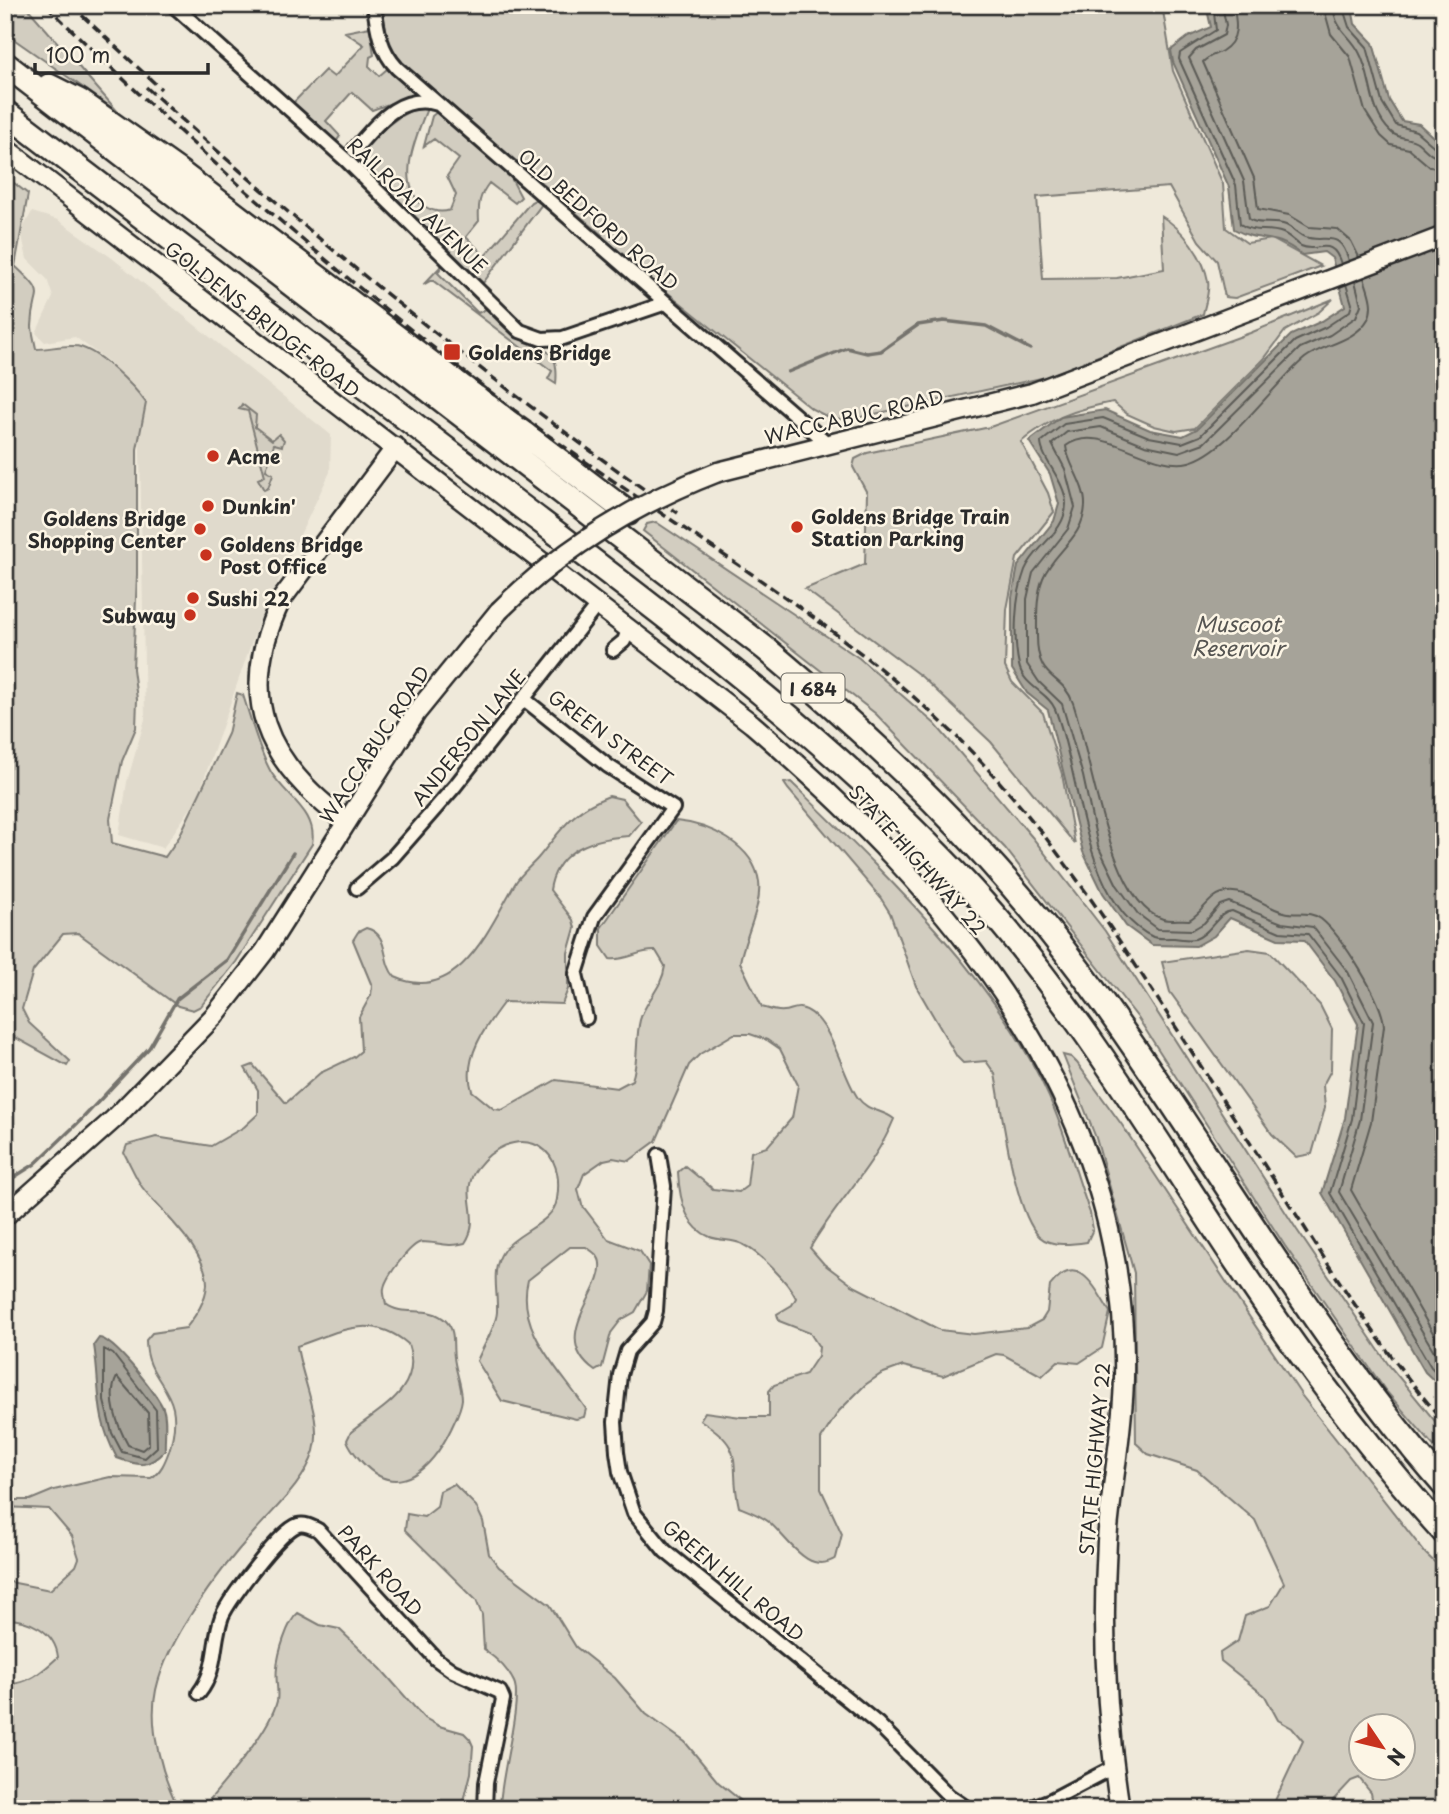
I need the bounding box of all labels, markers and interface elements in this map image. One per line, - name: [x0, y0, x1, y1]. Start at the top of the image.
- scale bar: [35, 32, 208, 76]
- text: 100 m: [46, 38, 110, 70]
- street label: RAILROAD AVENUE: [342, 131, 494, 279]
- street label: OLD BEDFORD ROAD: [513, 142, 685, 296]
- street label: GOLDENS BRIDGE ROAD: [160, 234, 366, 404]
- place label: Goldens Bridge: [468, 338, 611, 366]
- marker: Goldens Bridge: [442, 342, 462, 362]
- street label: WACCABUC ROAD: [762, 382, 946, 450]
- place label: Acme: [226, 442, 280, 470]
- marker: Acme: [205, 448, 221, 464]
- place label: Dunkin': [222, 492, 296, 520]
- marker: Dunkin': [200, 498, 216, 514]
- place label: Goldens Bridge Train Station Parking: [811, 502, 1010, 552]
- place label: Goldens Bridge Shopping Center: [27, 504, 186, 554]
- marker: Goldens Bridge Train Station Parking: [789, 519, 805, 535]
- marker: Goldens Bridge Shopping Center: [192, 521, 208, 537]
- place label: Goldens Bridge Post Office: [220, 530, 363, 580]
- marker: Goldens Bridge Post Office: [198, 547, 214, 563]
- place label: Sushi 22: [207, 584, 290, 612]
- marker: Sushi 22: [185, 590, 201, 606]
- place label: Subway: [102, 601, 176, 629]
- marker: Subway: [182, 607, 198, 623]
- water label: Muscoot Reservoir: [1192, 607, 1288, 663]
- street label: WACCABUC ROAD: [312, 660, 436, 828]
- street label: ANDERSON LANE: [404, 663, 532, 811]
- road number: I 684: [782, 674, 844, 702]
- street label: GREEN STREET: [543, 682, 679, 792]
- street label: STATE HIGHWAY 22: [843, 778, 993, 940]
- street label: STATE HIGHWAY 22: [1072, 1361, 1116, 1557]
- street label: GREEN HILL ROAD: [657, 1512, 811, 1648]
- street label: PARK ROAD: [332, 1518, 430, 1622]
- north arrow: [1348, 1713, 1418, 1783]
- text: N: [1381, 1743, 1413, 1772]

